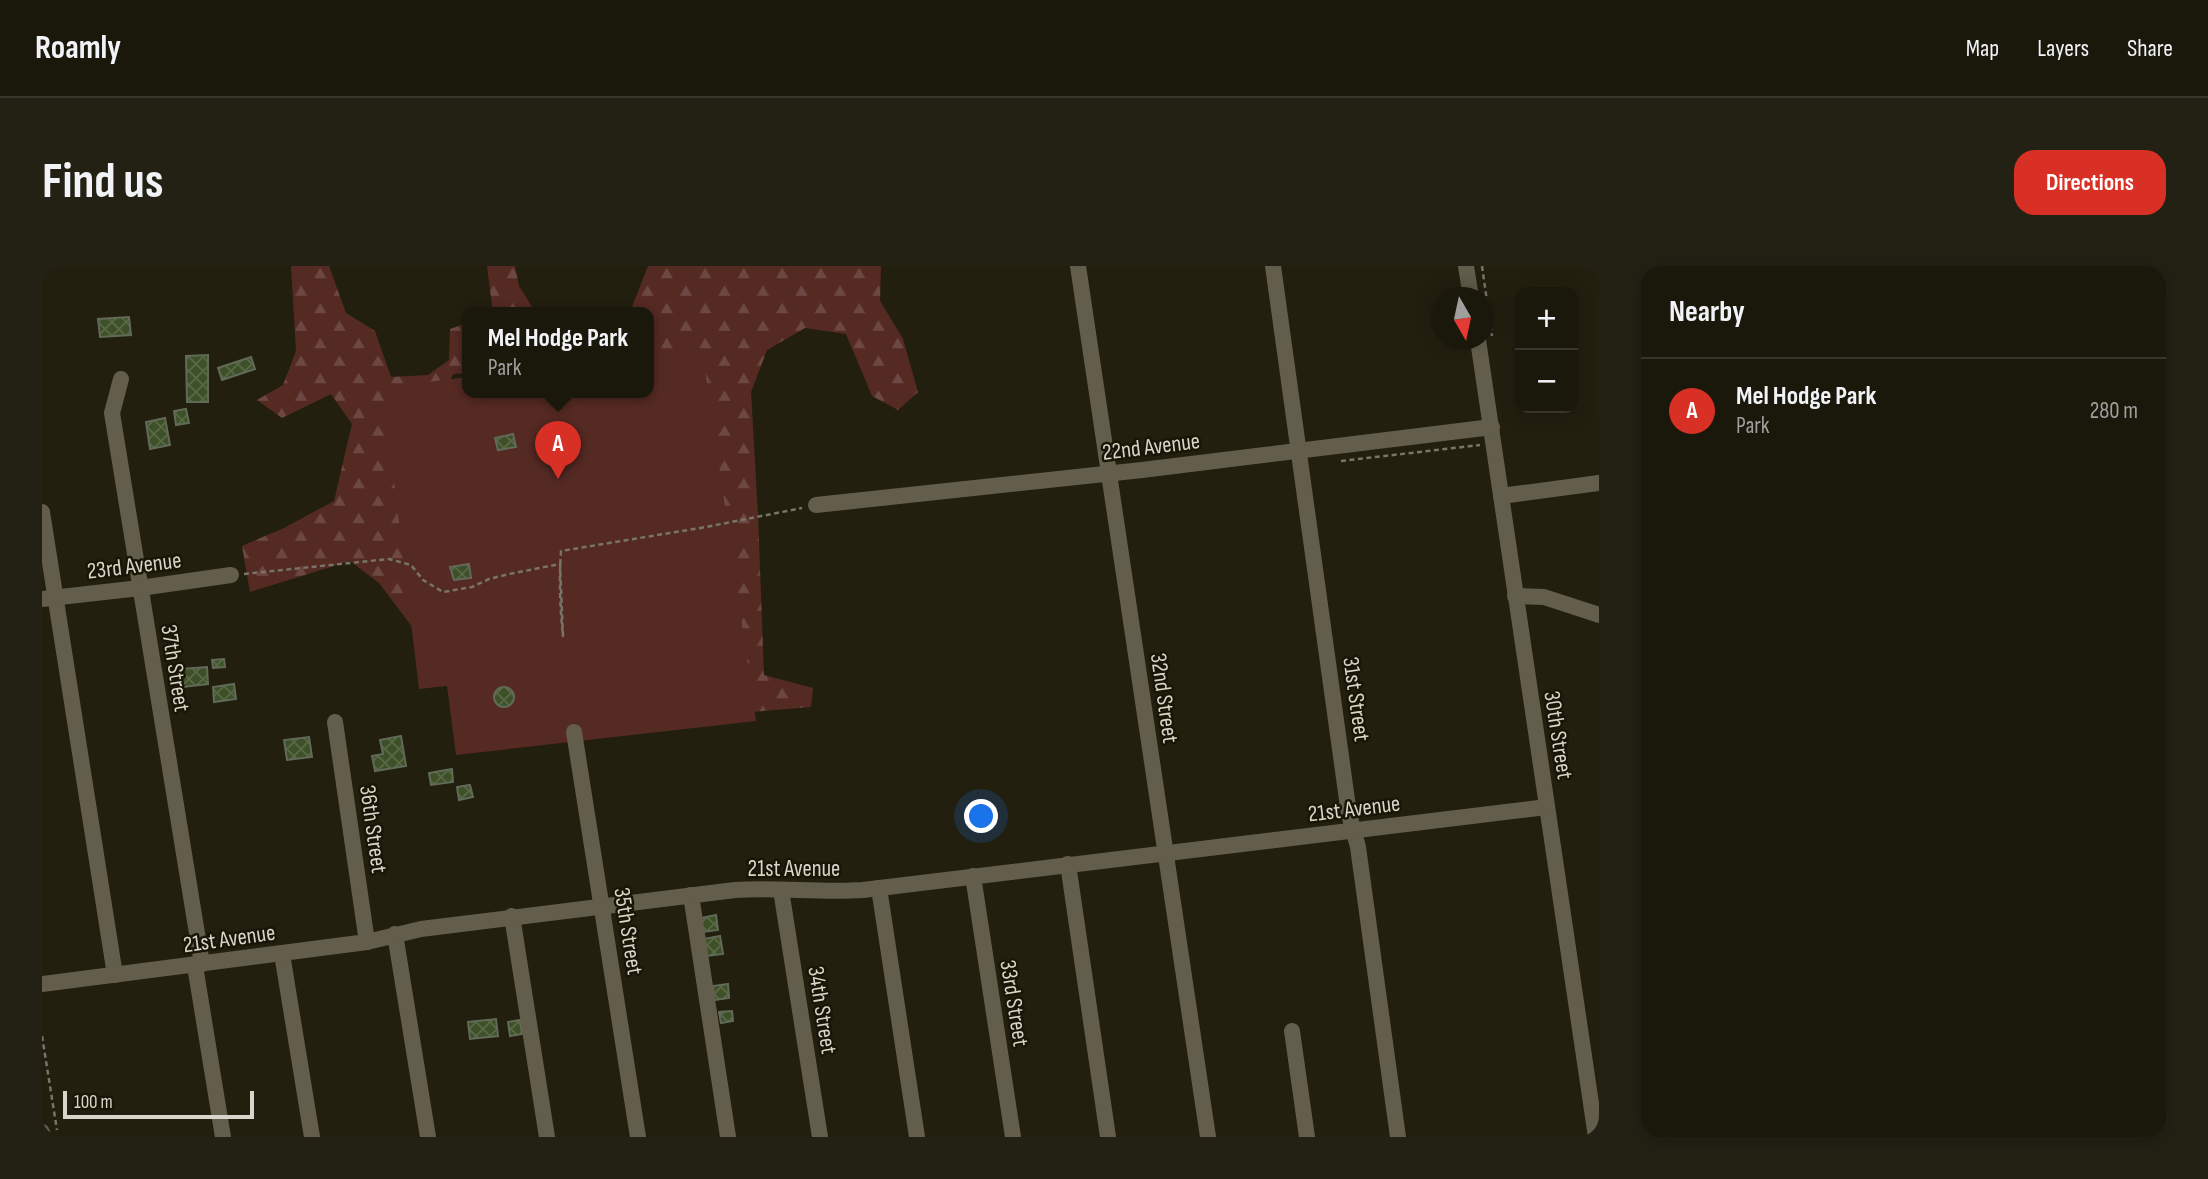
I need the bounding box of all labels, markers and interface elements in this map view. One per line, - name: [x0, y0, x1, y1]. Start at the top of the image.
- text: Roamly: [35, 28, 121, 68]
- text: Map: [1966, 34, 1999, 63]
- text: Layers: [2037, 34, 2089, 63]
- text: Share: [2127, 34, 2173, 63]
- button: Directions: [2014, 150, 2166, 215]
- text: Find us: [42, 153, 164, 212]
- north arrow: [1431, 287, 1494, 350]
- map controls: [1515, 287, 1578, 413]
- button: +: [1515, 287, 1578, 350]
- text: Nearby: [1669, 294, 1745, 330]
- popup: [462, 307, 654, 398]
- text: Mel Hodge Park: [488, 323, 628, 354]
- button: −: [1515, 350, 1578, 413]
- text: Park: [488, 354, 521, 382]
- text: Mel Hodge Park: [1736, 381, 1876, 412]
- text: A: [1687, 397, 1697, 425]
- text: 280 m: [2090, 397, 2138, 425]
- text: Park: [1736, 412, 1770, 440]
- pin: A: [535, 421, 581, 479]
- street label: 22nd Avenue: [1101, 427, 1202, 467]
- street label: 23rd Avenue: [85, 546, 183, 586]
- street label: 37th Street: [154, 622, 196, 714]
- street label: 32nd Street: [1144, 651, 1184, 745]
- street label: 31st Street: [1336, 655, 1376, 743]
- street label: 30th Street: [1537, 689, 1579, 781]
- street label: 36th Street: [353, 783, 393, 875]
- street label: 21st Avenue: [1306, 789, 1402, 829]
- your location: [964, 799, 998, 833]
- street label: 21st Avenue: [748, 855, 840, 883]
- street label: 35th Street: [607, 886, 649, 977]
- street label: 21st Avenue: [181, 919, 277, 959]
- street label: 33rd Street: [993, 958, 1035, 1048]
- street label: 34th Street: [801, 964, 843, 1056]
- scale bar: [63, 1088, 254, 1120]
- text: 100 m: [74, 1091, 113, 1114]

